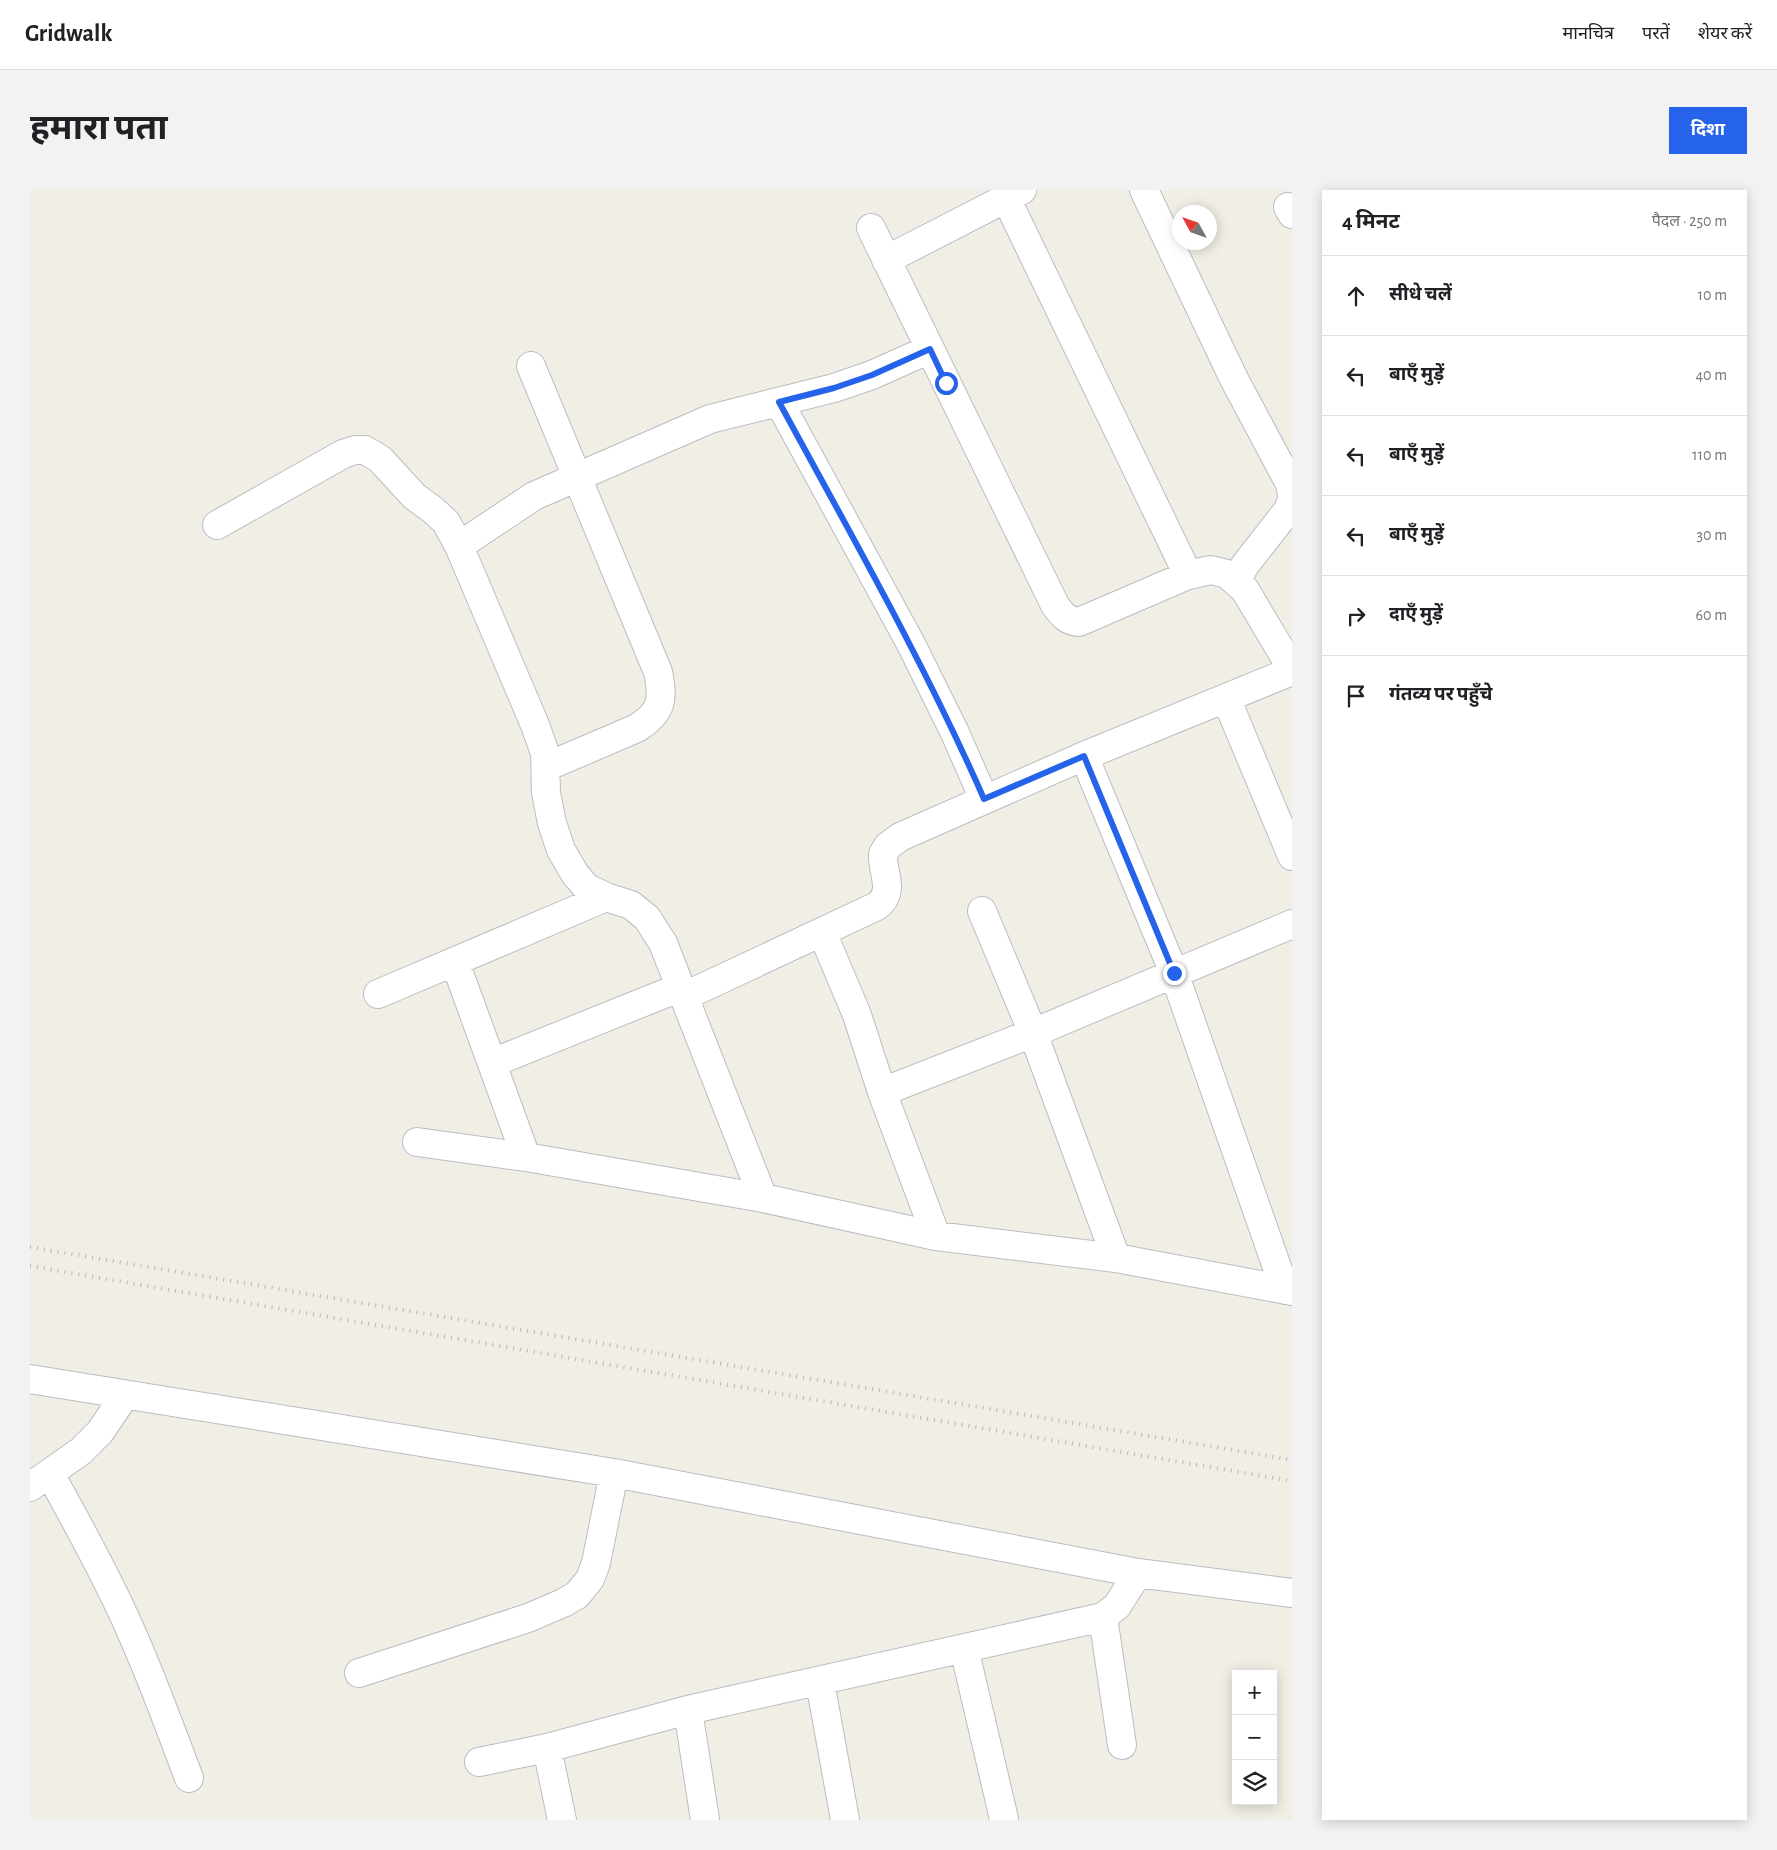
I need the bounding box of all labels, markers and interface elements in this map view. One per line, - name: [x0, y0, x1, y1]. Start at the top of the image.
- text: Gridwalk: [25, 22, 112, 46]
- text: मानचित्र: [1562, 25, 1614, 43]
- text: परतें: [1642, 25, 1670, 43]
- text: शेयर करें: [1698, 25, 1752, 43]
- button: दिशा: [1669, 107, 1747, 154]
- text: हमारा पता: [30, 111, 167, 146]
- north arrow: [1172, 205, 1217, 250]
- text: 4 मिनट: [1342, 211, 1400, 232]
- text: पैदल · 250 m: [1652, 213, 1727, 229]
- icon: ahead: [1342, 282, 1370, 310]
- text: सीधे चलें: [1389, 285, 1452, 304]
- text: 10 m: [1698, 287, 1727, 303]
- icon: left: [1342, 362, 1370, 390]
- text: बाएँ मुड़ें: [1389, 365, 1444, 384]
- text: 40 m: [1695, 367, 1727, 383]
- route start: [935, 372, 958, 395]
- icon: left: [1342, 442, 1370, 470]
- text: बाएँ मुड़ें: [1389, 445, 1444, 464]
- text: 110 m: [1692, 447, 1727, 463]
- icon: left: [1342, 522, 1370, 550]
- text: बाएँ मुड़ें: [1389, 525, 1444, 544]
- text: 30 m: [1697, 527, 1727, 543]
- icon: right: [1342, 602, 1370, 630]
- text: दाएँ मुड़ें: [1389, 605, 1443, 624]
- text: 60 m: [1696, 607, 1727, 623]
- icon: arrive: [1342, 682, 1370, 710]
- text: गंतव्य पर पहुँचे: [1389, 685, 1492, 704]
- route end: [1163, 962, 1186, 985]
- map controls: [1232, 1670, 1277, 1805]
- button: +: [1232, 1670, 1277, 1715]
- button: −: [1232, 1715, 1277, 1760]
- button: layers: [1232, 1760, 1277, 1805]

